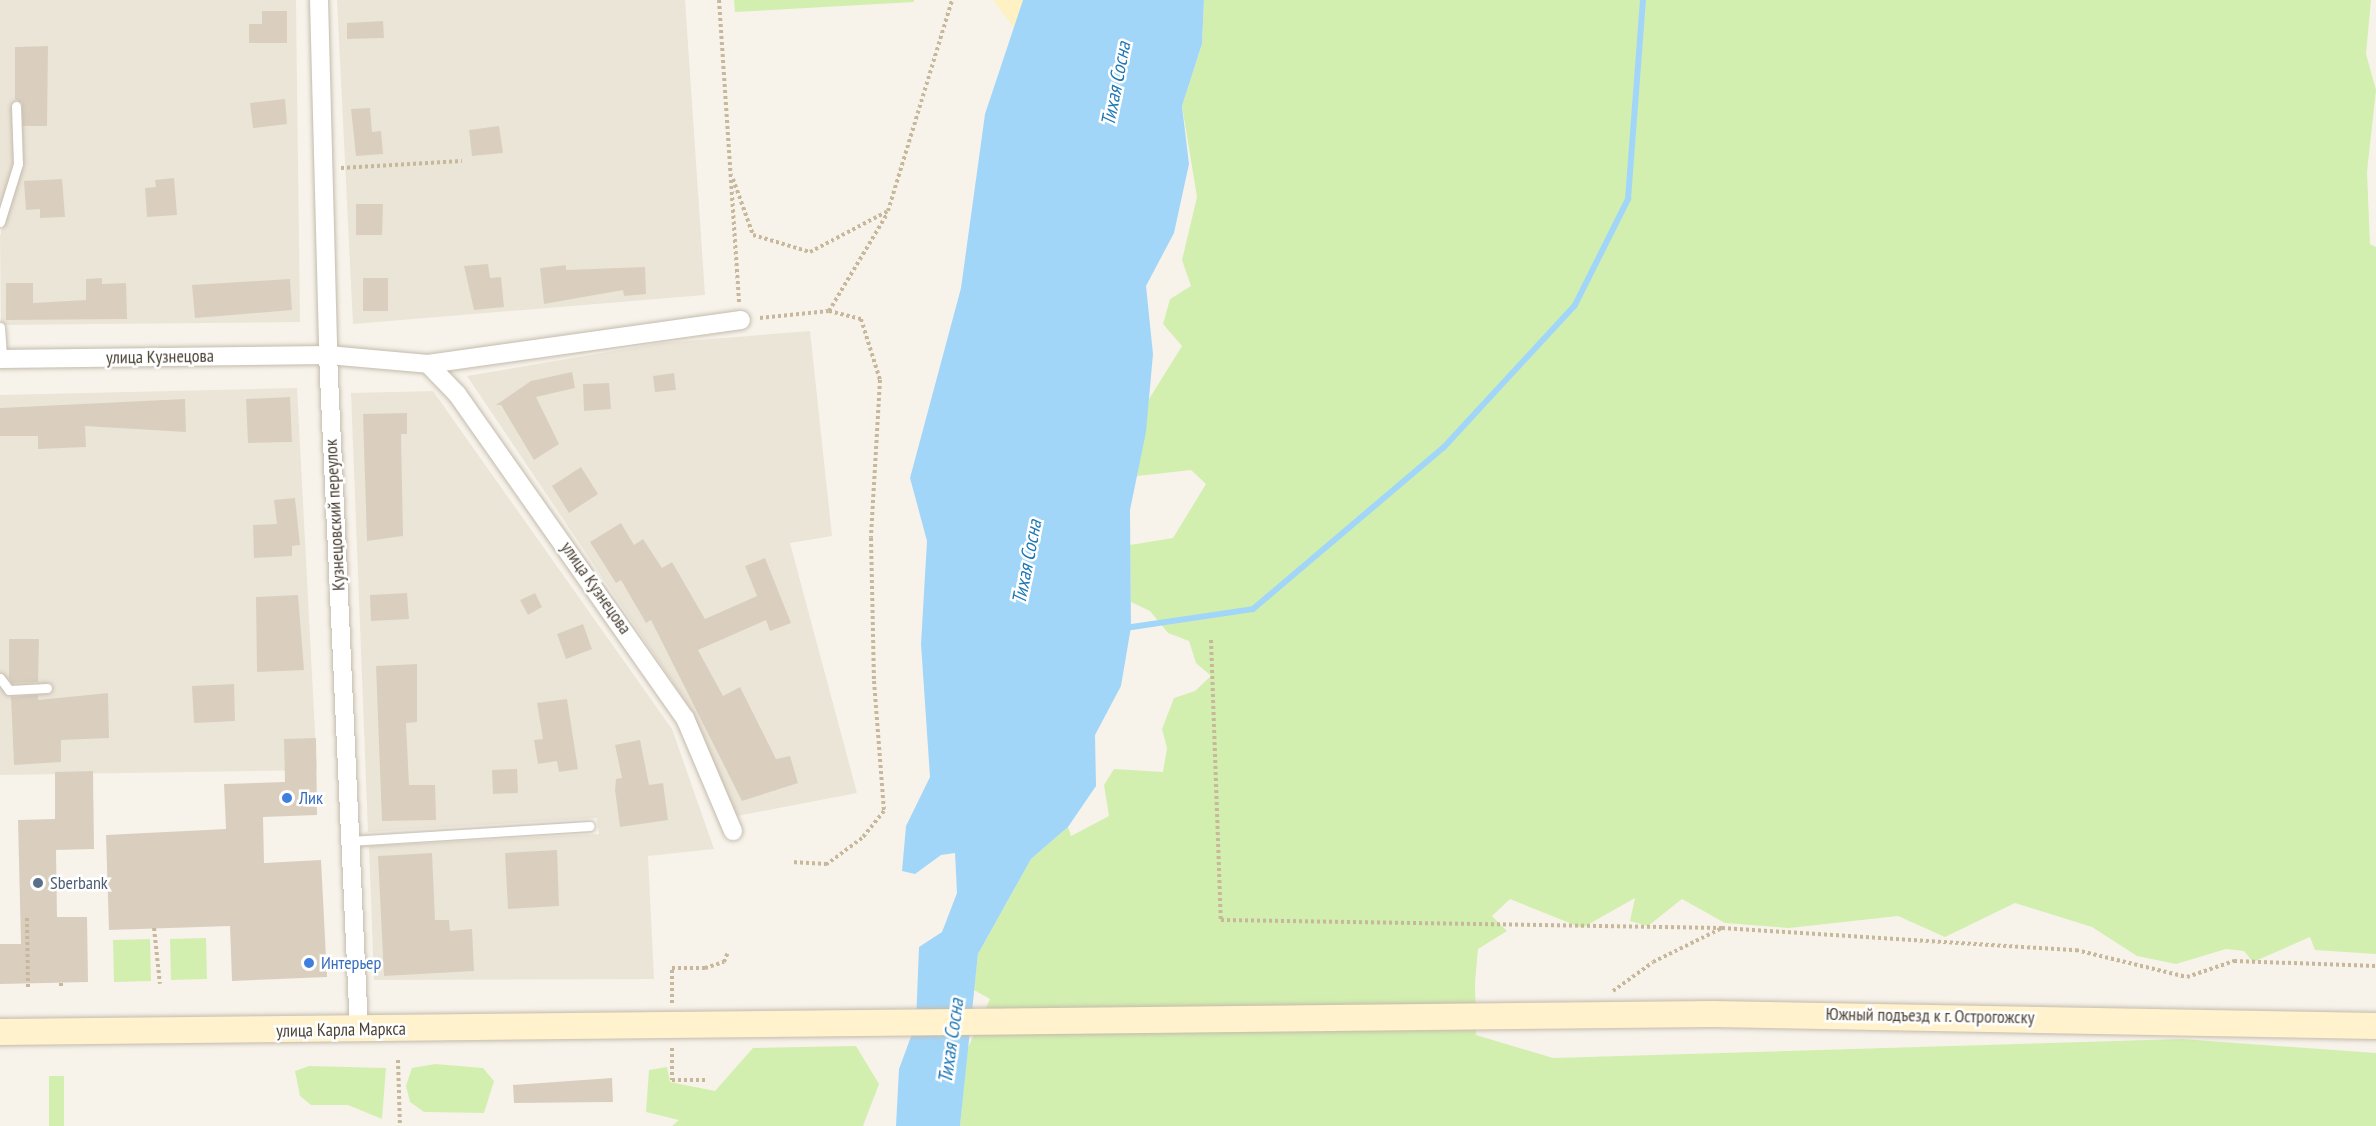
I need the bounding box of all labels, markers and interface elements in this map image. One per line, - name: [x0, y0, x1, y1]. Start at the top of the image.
- water label: Тихая Сосна: [1096, 40, 1136, 128]
- street label: улица Кузнецова: [106, 345, 214, 369]
- street label: Кузнецовский переулок: [320, 439, 350, 591]
- water label: Тихая Сосна: [1007, 518, 1047, 606]
- street label: улица Кузнецова: [556, 538, 636, 638]
- place label: Лик: [299, 787, 323, 809]
- marker: Лик: [280, 791, 294, 805]
- place label: Sberbank: [50, 872, 108, 894]
- marker: Sberbank: [31, 876, 45, 890]
- place label: Интерьер: [321, 952, 381, 974]
- marker: Интерьер: [302, 956, 316, 970]
- water label: Тихая Сосна: [933, 997, 969, 1085]
- street label: Южный подъезд к г. Острогожску: [1825, 1003, 2035, 1029]
- street label: улица Карла Маркса: [276, 1018, 406, 1042]

